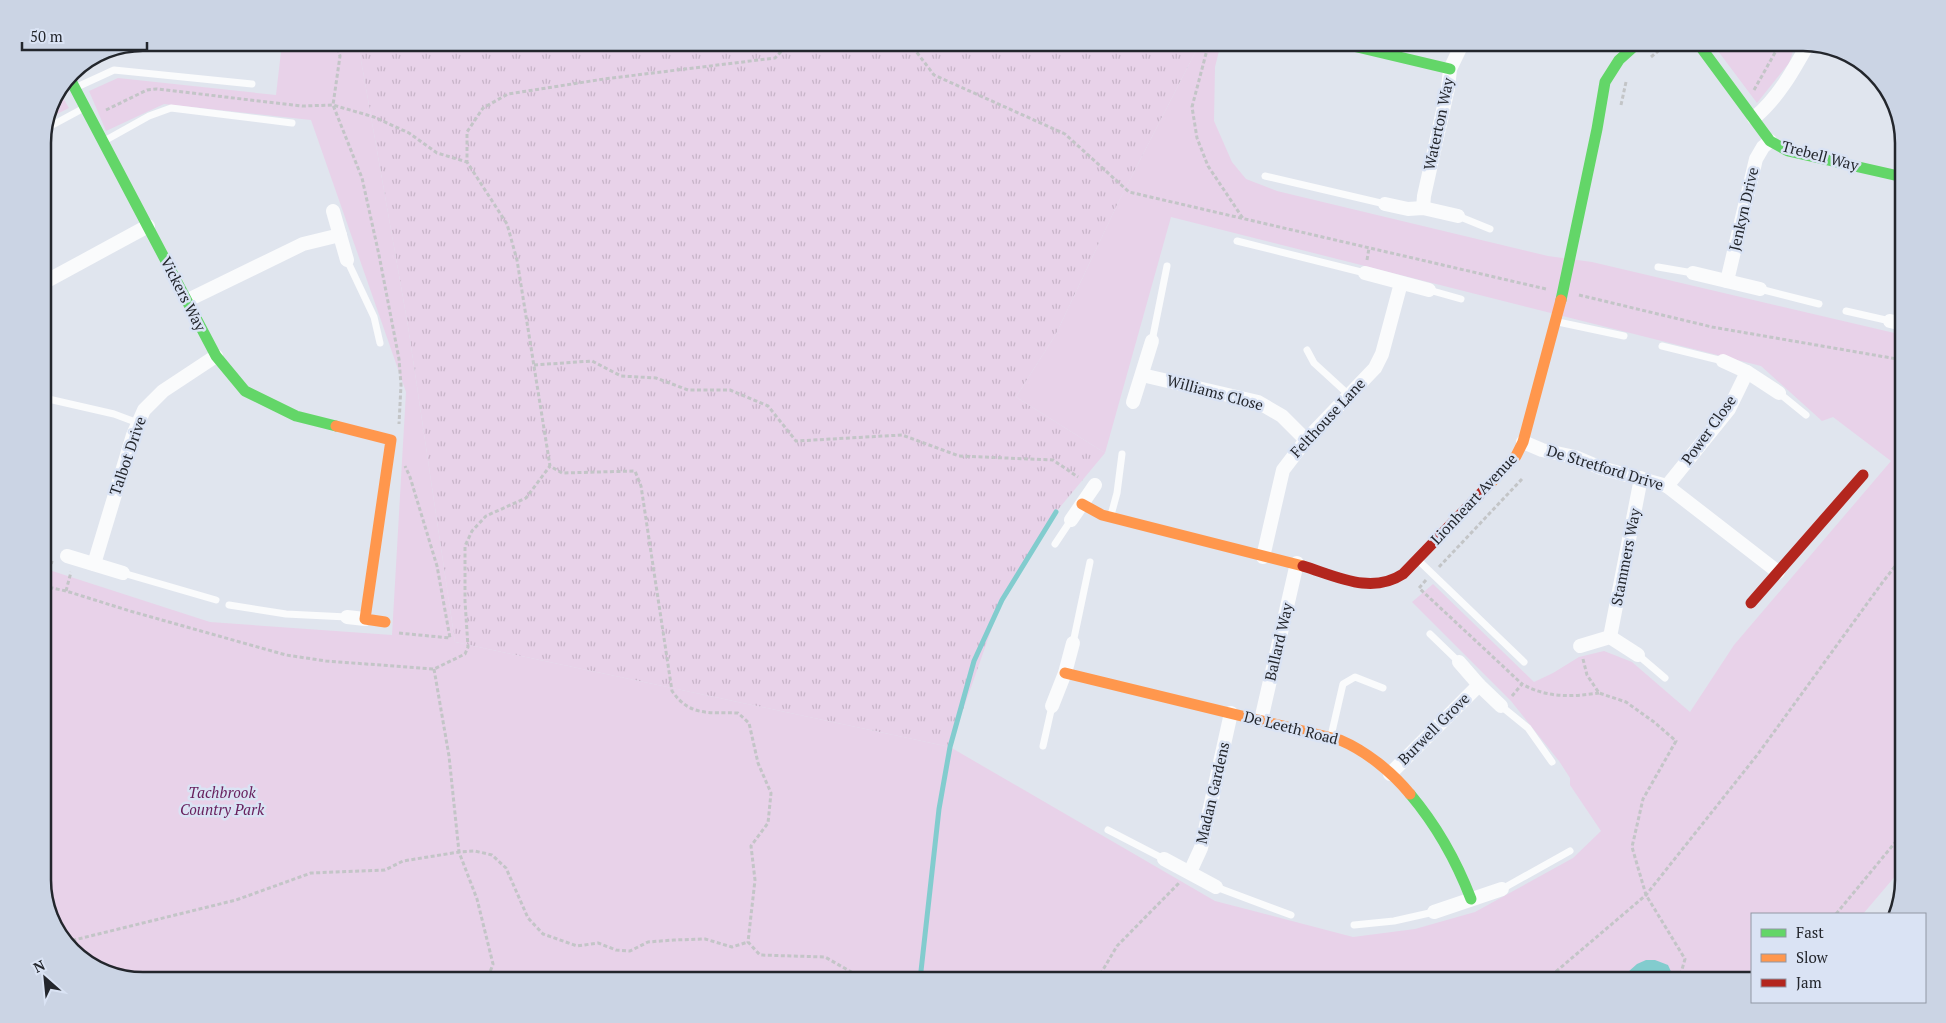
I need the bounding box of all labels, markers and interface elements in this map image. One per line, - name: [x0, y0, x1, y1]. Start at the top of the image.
- scale bar: [22, 20, 148, 52]
- text: 50 m: [30, 26, 63, 46]
- street label: Waterton Way: [1418, 75, 1458, 172]
- street label: Trebell Way: [1780, 135, 1861, 175]
- street label: Jenkyn Drive: [1724, 165, 1762, 253]
- street label: Vickers Way: [157, 253, 211, 335]
- street label: Williams Close: [1165, 370, 1266, 415]
- street label: Felthouse Lane: [1285, 373, 1369, 461]
- street label: Power Close: [1676, 391, 1740, 468]
- street label: Talbot Drive: [104, 414, 150, 498]
- street label: De Stretford Drive: [1545, 440, 1666, 494]
- street label: Lionheart Avenue: [1426, 448, 1521, 548]
- street label: Stammers Way: [1606, 506, 1644, 607]
- street label: Ballard Way: [1259, 600, 1297, 683]
- street label: Burwell Grove: [1393, 688, 1473, 768]
- street label: De Leeth Road: [1242, 706, 1341, 748]
- street label: Madan Gardens: [1191, 740, 1233, 846]
- park label: Tachbrook Country Park: [180, 782, 265, 819]
- legend: [1751, 913, 1926, 1003]
- text: Fast: [1796, 922, 1824, 942]
- text: Slow: [1796, 947, 1829, 967]
- north arrow: [20, 953, 70, 1003]
- text: N: [30, 955, 48, 977]
- text: Jam: [1796, 972, 1822, 992]

